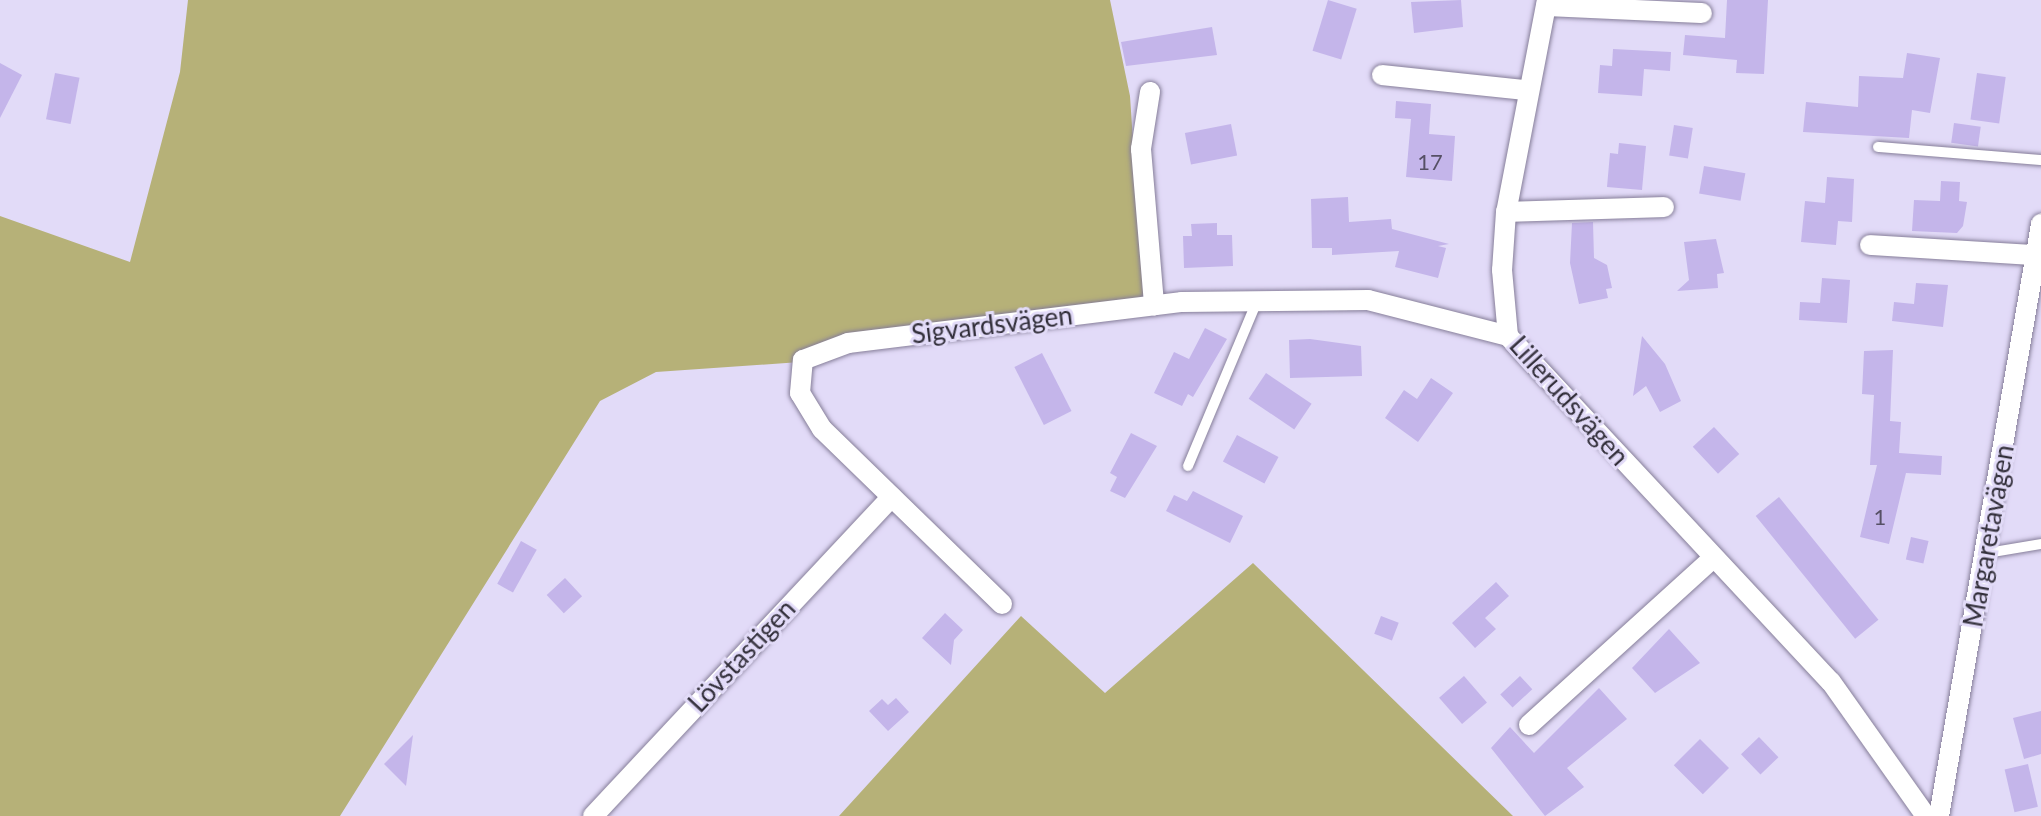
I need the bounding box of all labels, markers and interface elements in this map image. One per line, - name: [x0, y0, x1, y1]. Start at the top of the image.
- house number: 17: [1417, 149, 1443, 175]
- street label: Sigvardsvägen: [910, 300, 1074, 350]
- street label: Lillerudsvägen: [1503, 330, 1635, 472]
- street label: Margaretavägen: [1958, 442, 2020, 630]
- house number: 1: [1874, 504, 1886, 530]
- street label: Lövstastigen: [682, 593, 802, 719]

